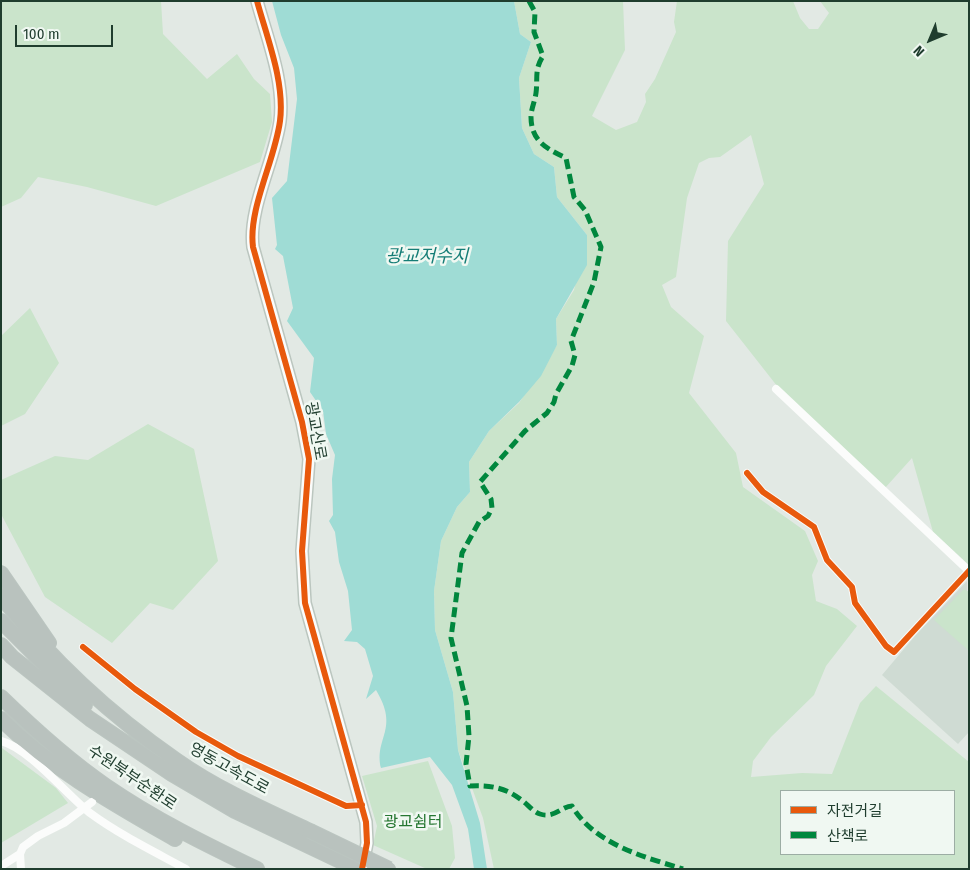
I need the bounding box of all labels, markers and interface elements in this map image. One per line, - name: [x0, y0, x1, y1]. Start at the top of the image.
- scale bar: [18, 15, 115, 47]
- north arrow: [905, 15, 955, 65]
- text: 100 m: [23, 25, 60, 43]
- text: N: [910, 42, 928, 60]
- water label: 광교저수지: [386, 246, 468, 268]
- street label: 광교산로: [300, 400, 330, 462]
- street label: 영동고속도로: [186, 739, 272, 799]
- street label: 수원북부순환로: [84, 741, 180, 815]
- legend: [780, 790, 955, 855]
- text: 자전거길: [827, 802, 882, 820]
- park label: 광교쉼터: [384, 813, 442, 833]
- text: 산책로: [827, 827, 868, 845]

